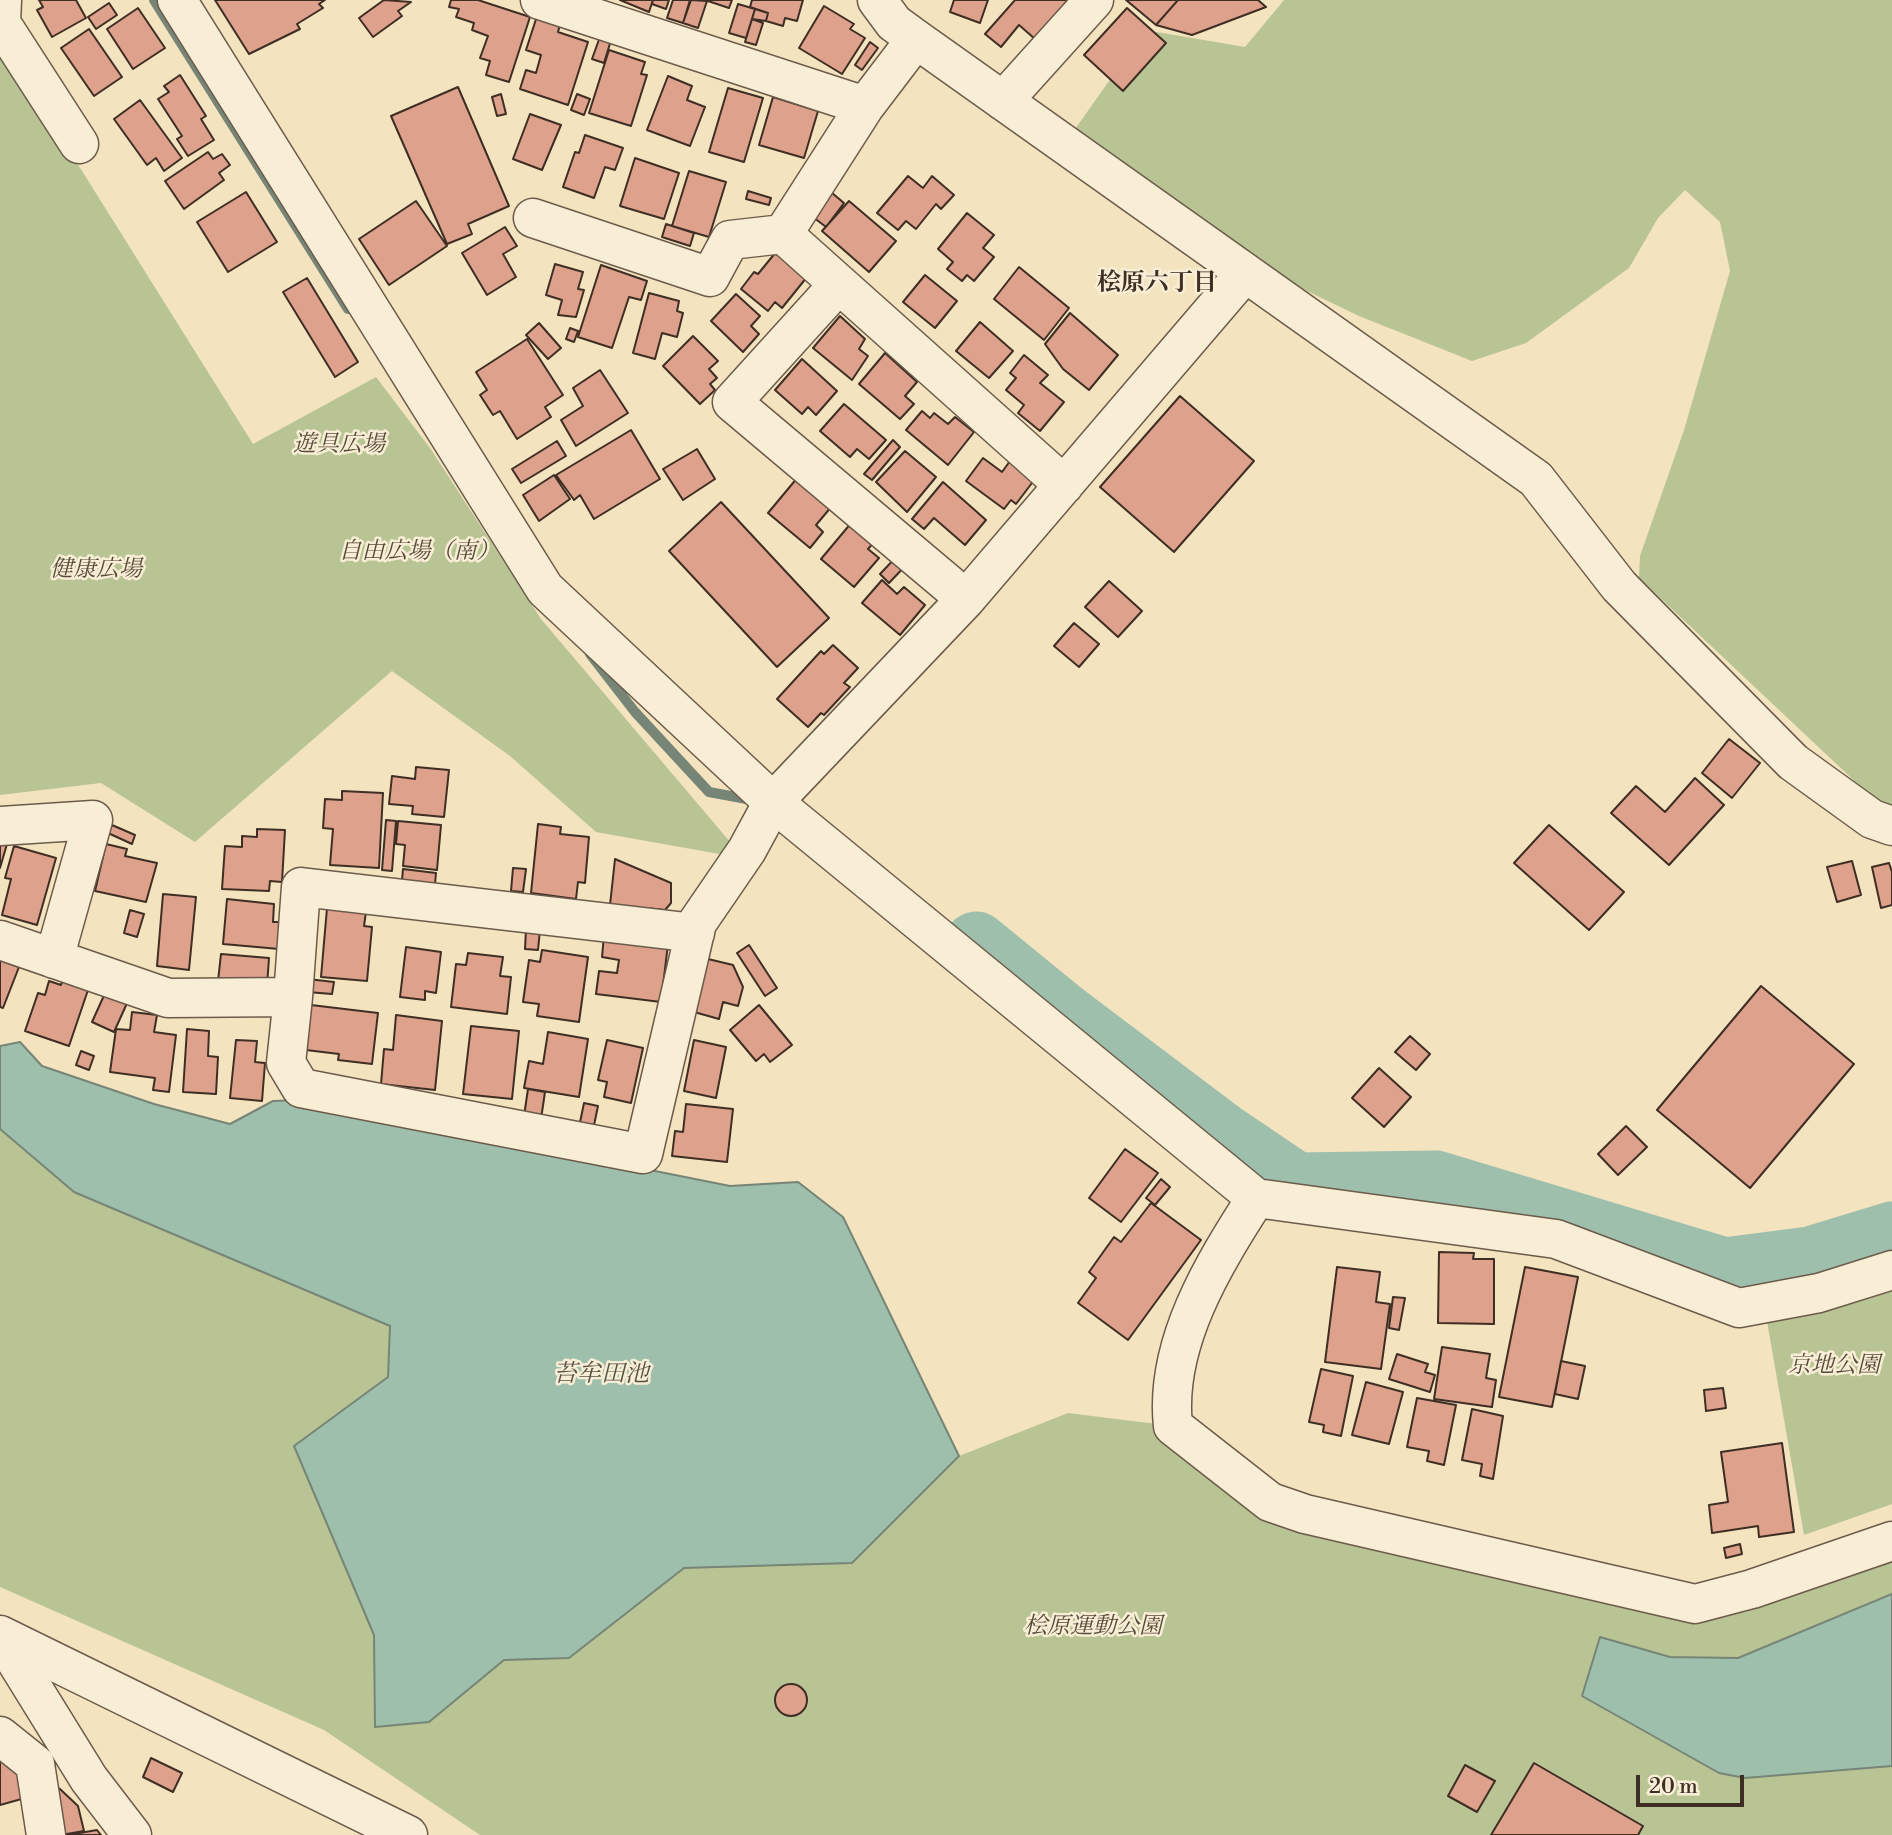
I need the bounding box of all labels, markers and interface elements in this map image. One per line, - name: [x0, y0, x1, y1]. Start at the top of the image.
- district label: 桧原六丁目: [1097, 270, 1217, 298]
- park label: 遊具広場: [293, 431, 385, 459]
- park label: 自由広場（南）: [339, 538, 499, 566]
- park label: 健康広場: [50, 556, 142, 584]
- park label: 京地公園: [1788, 1352, 1880, 1380]
- water label: 苔牟田池: [553, 1361, 649, 1389]
- park label: 桧原運動公園: [1024, 1613, 1162, 1641]
- scale bar: [1640, 1762, 1748, 1806]
- text: 20 m: [1649, 1774, 1698, 1800]

